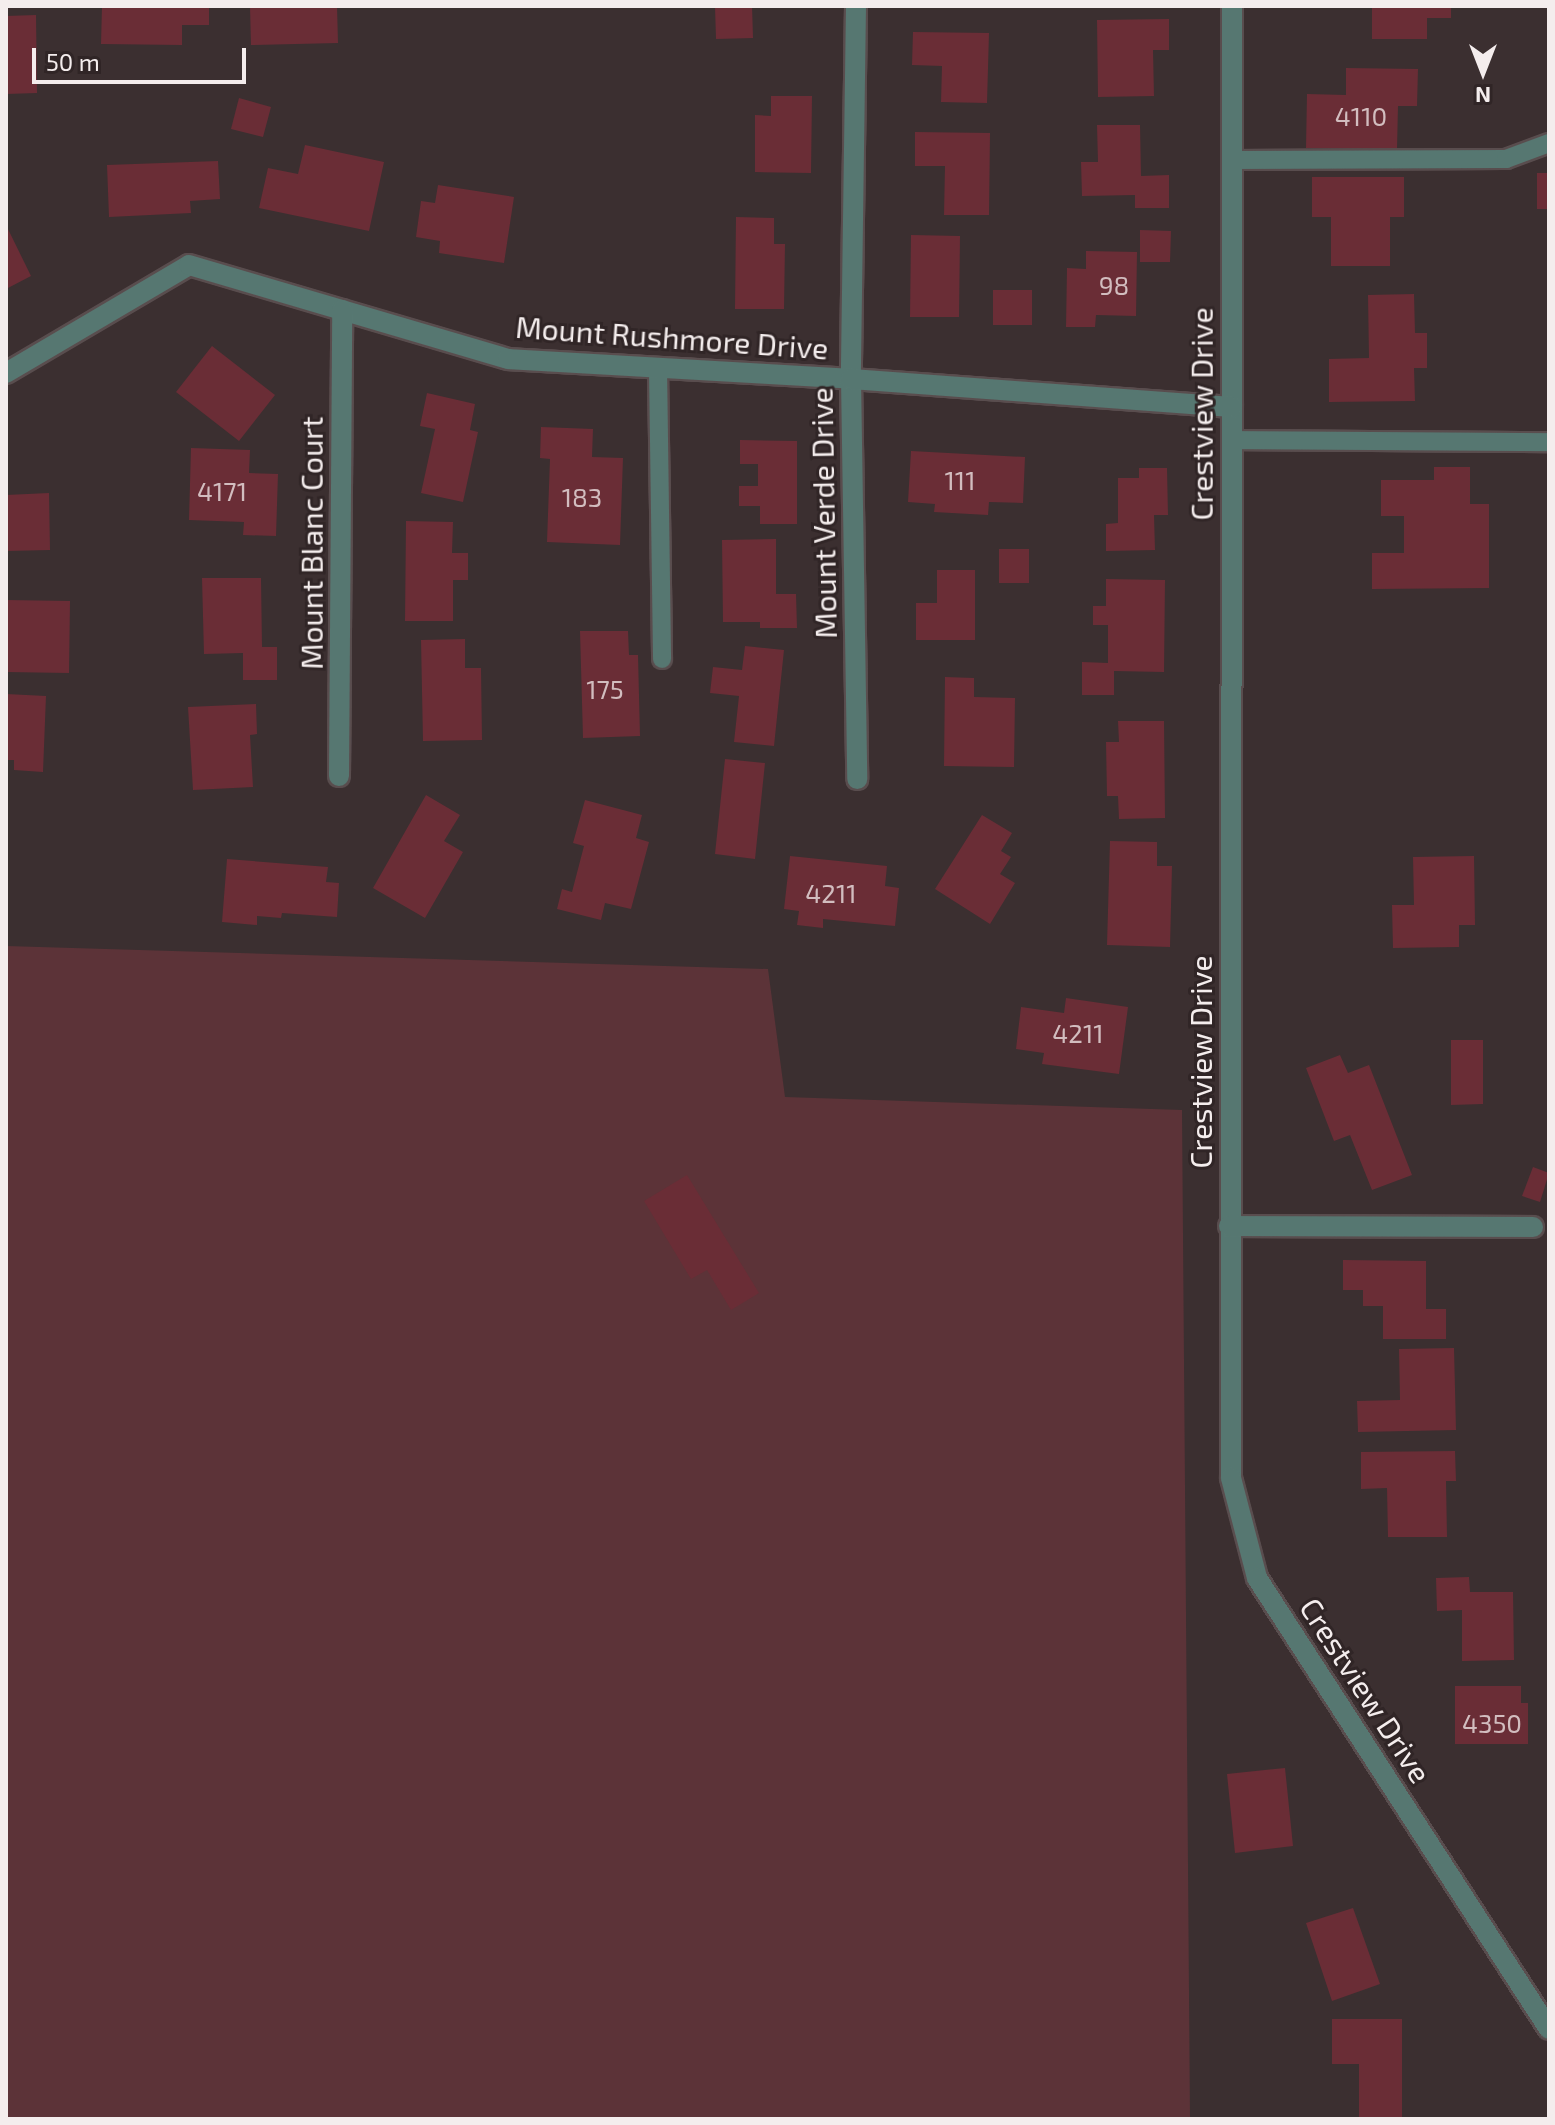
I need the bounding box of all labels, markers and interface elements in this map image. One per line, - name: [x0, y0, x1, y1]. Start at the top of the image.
- scale bar: [36, 32, 250, 82]
- north arrow: [1443, 32, 1523, 112]
- text: 50 m: [46, 47, 100, 76]
- text: N: [1475, 83, 1491, 109]
- house number: 4110: [1335, 100, 1387, 132]
- house number: 98: [1099, 269, 1129, 301]
- street label: Crestview Drive: [1183, 307, 1219, 521]
- street label: Mount Rushmore Drive: [514, 308, 830, 366]
- street label: Mount Verde Drive: [803, 387, 843, 639]
- street label: Mount Blanc Court: [293, 416, 329, 670]
- house number: 111: [944, 464, 976, 496]
- house number: 4171: [197, 475, 247, 507]
- house number: 183: [562, 481, 602, 513]
- house number: 175: [586, 673, 624, 705]
- house number: 4211: [805, 877, 857, 909]
- street label: Crestview Drive: [1182, 955, 1218, 1169]
- house number: 4211: [1052, 1017, 1104, 1049]
- street label: Crestview Drive: [1293, 1591, 1439, 1789]
- house number: 4350: [1462, 1707, 1522, 1739]

